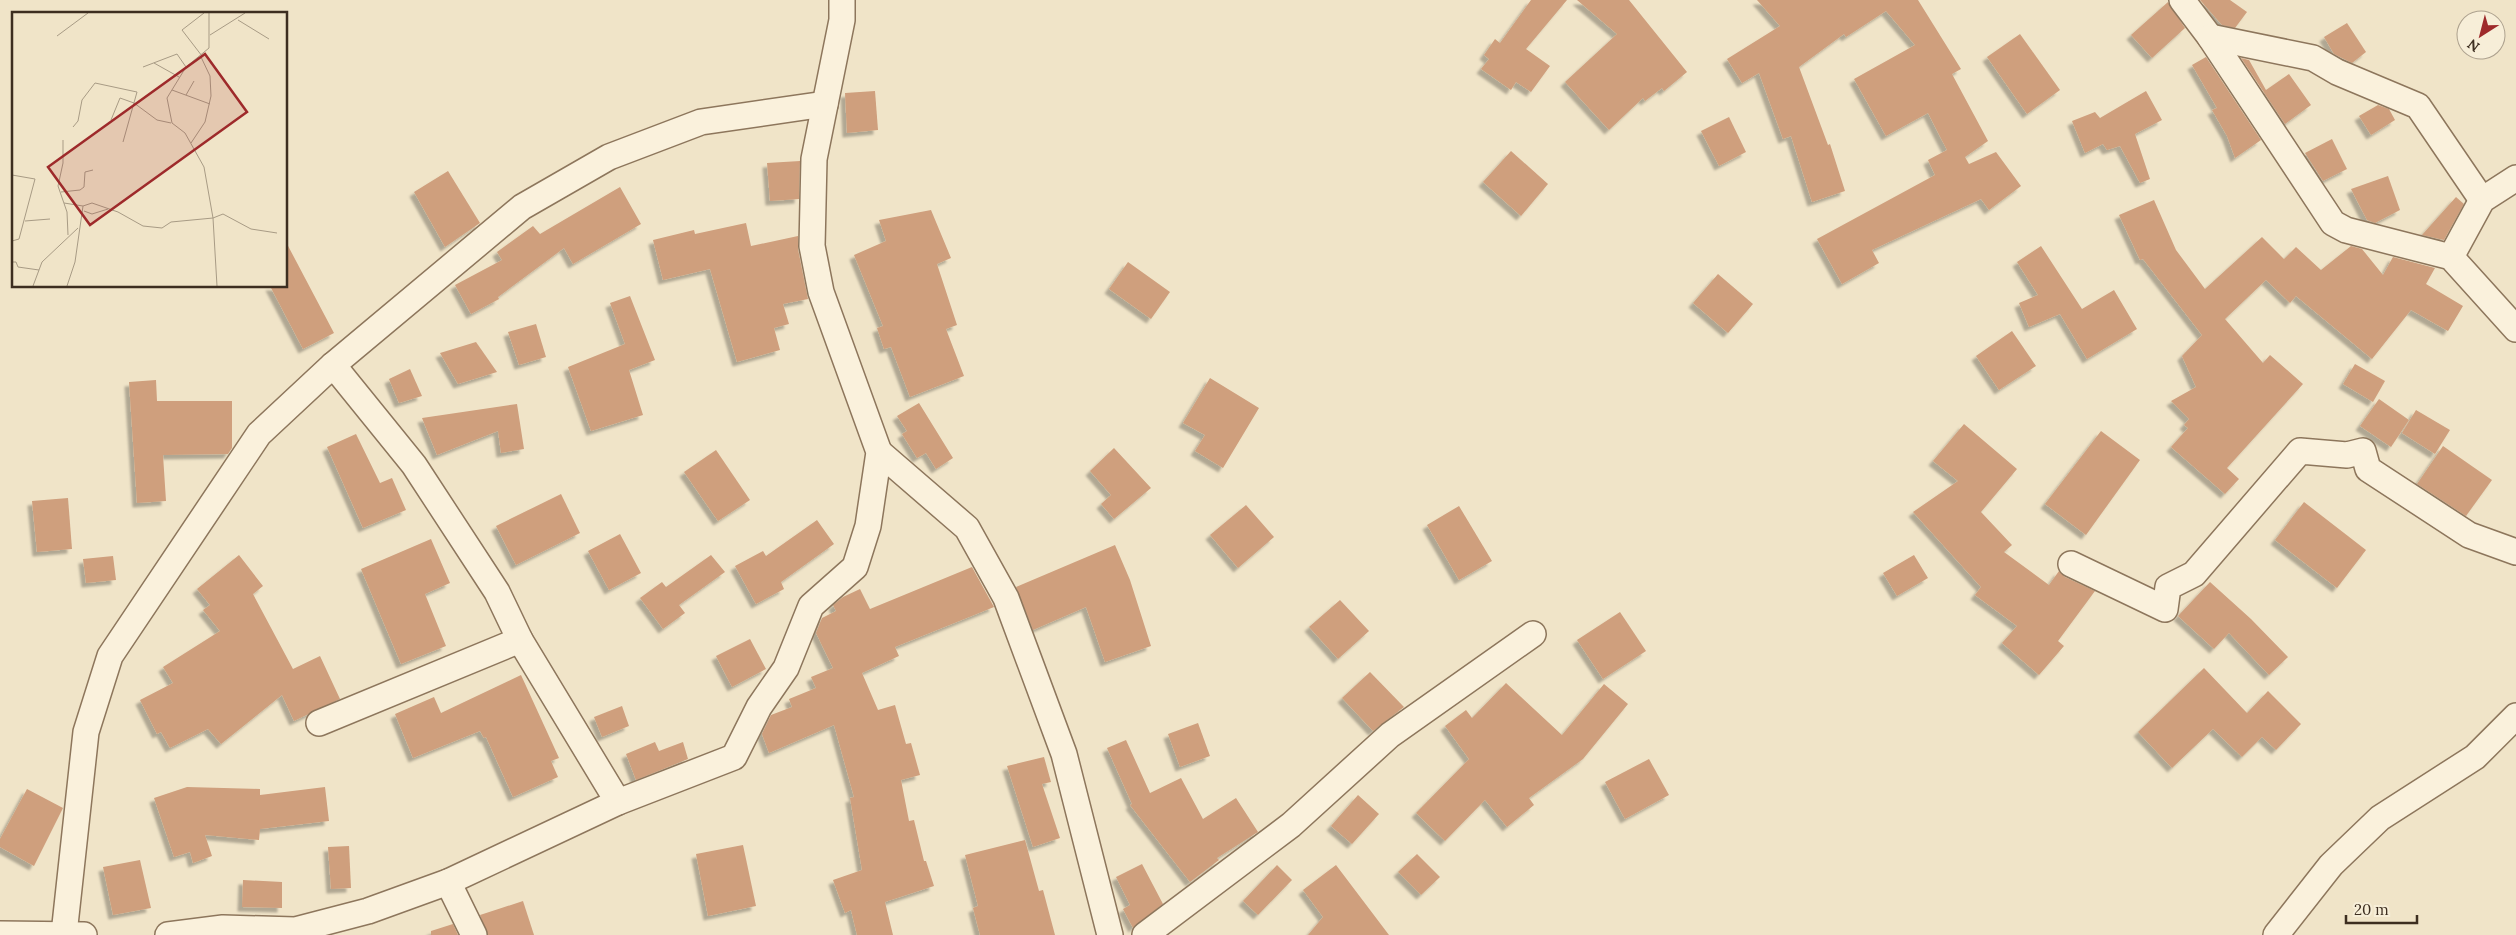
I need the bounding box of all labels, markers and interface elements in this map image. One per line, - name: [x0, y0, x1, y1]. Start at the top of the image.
- north arrow: [2456, 10, 2506, 60]
- inset map: [12, 12, 288, 288]
- text: N: [2464, 35, 2483, 56]
- scale bar: [2346, 892, 2417, 924]
- text: 20 m: [2354, 900, 2389, 919]

